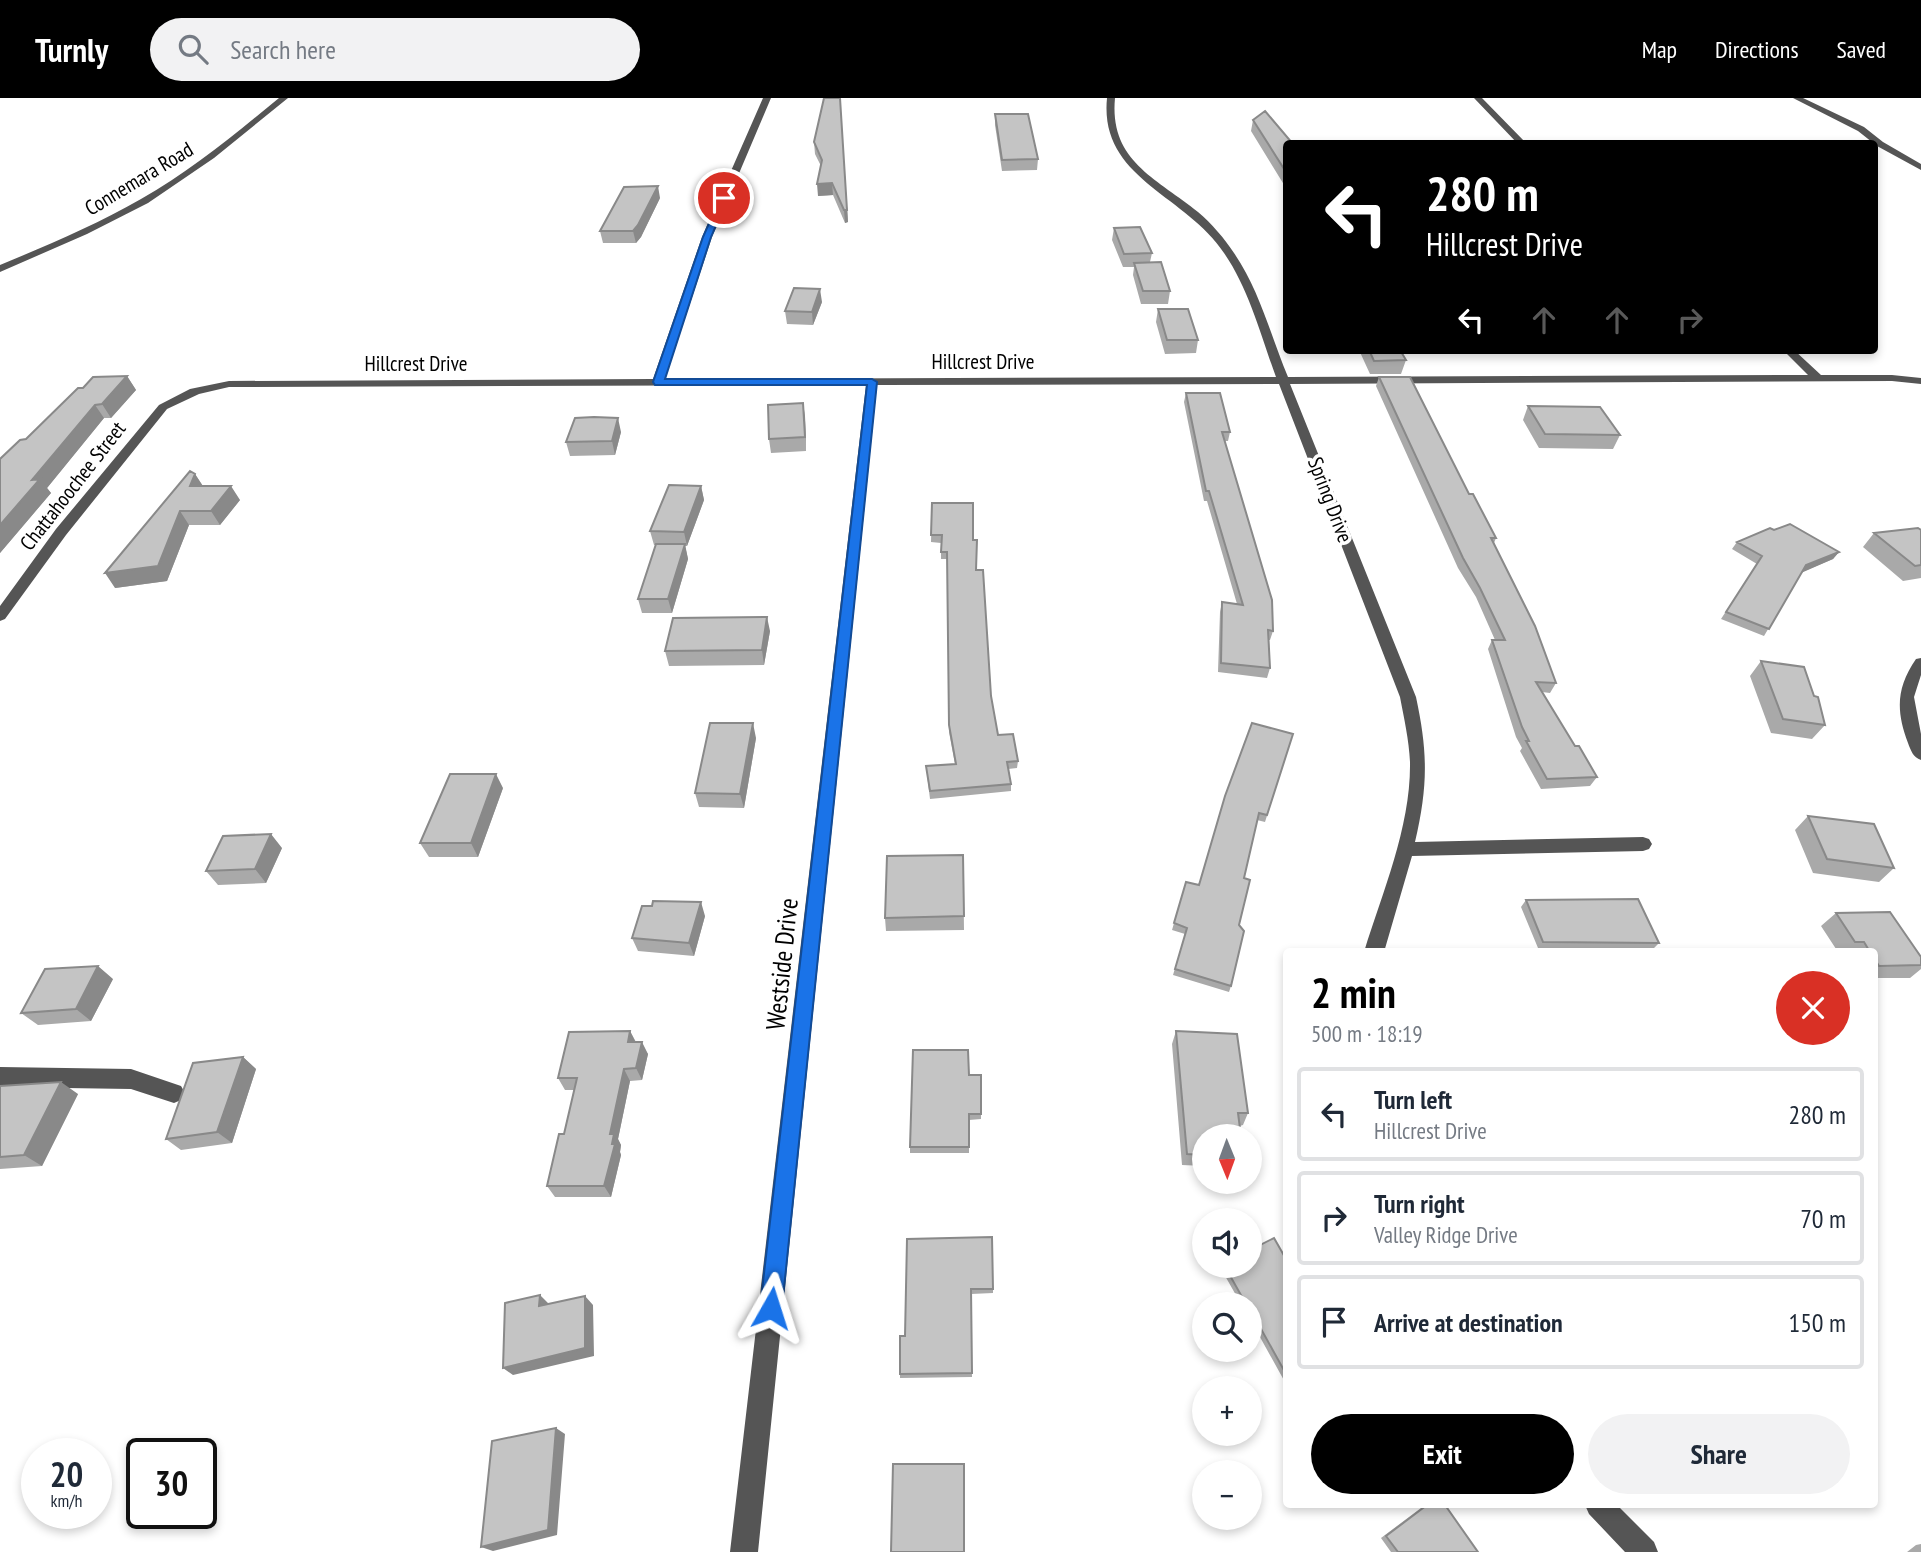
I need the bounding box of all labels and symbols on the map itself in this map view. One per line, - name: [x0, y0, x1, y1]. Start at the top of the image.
- street label: Connemara Road: [80, 136, 198, 221]
- pin: [694, 168, 754, 228]
- street label: Hillcrest Drive: [932, 348, 1034, 375]
- street label: Hillcrest Drive: [365, 350, 467, 377]
- street label: Chattahoochee Street: [14, 416, 132, 556]
- street label: Spring Drive: [1302, 453, 1359, 546]
- street label: Westside Drive: [758, 896, 805, 1032]
- north arrow: [1192, 1124, 1262, 1194]
- position arrow: [734, 1271, 808, 1345]
- speed limit sign: 30: [126, 1438, 217, 1529]

